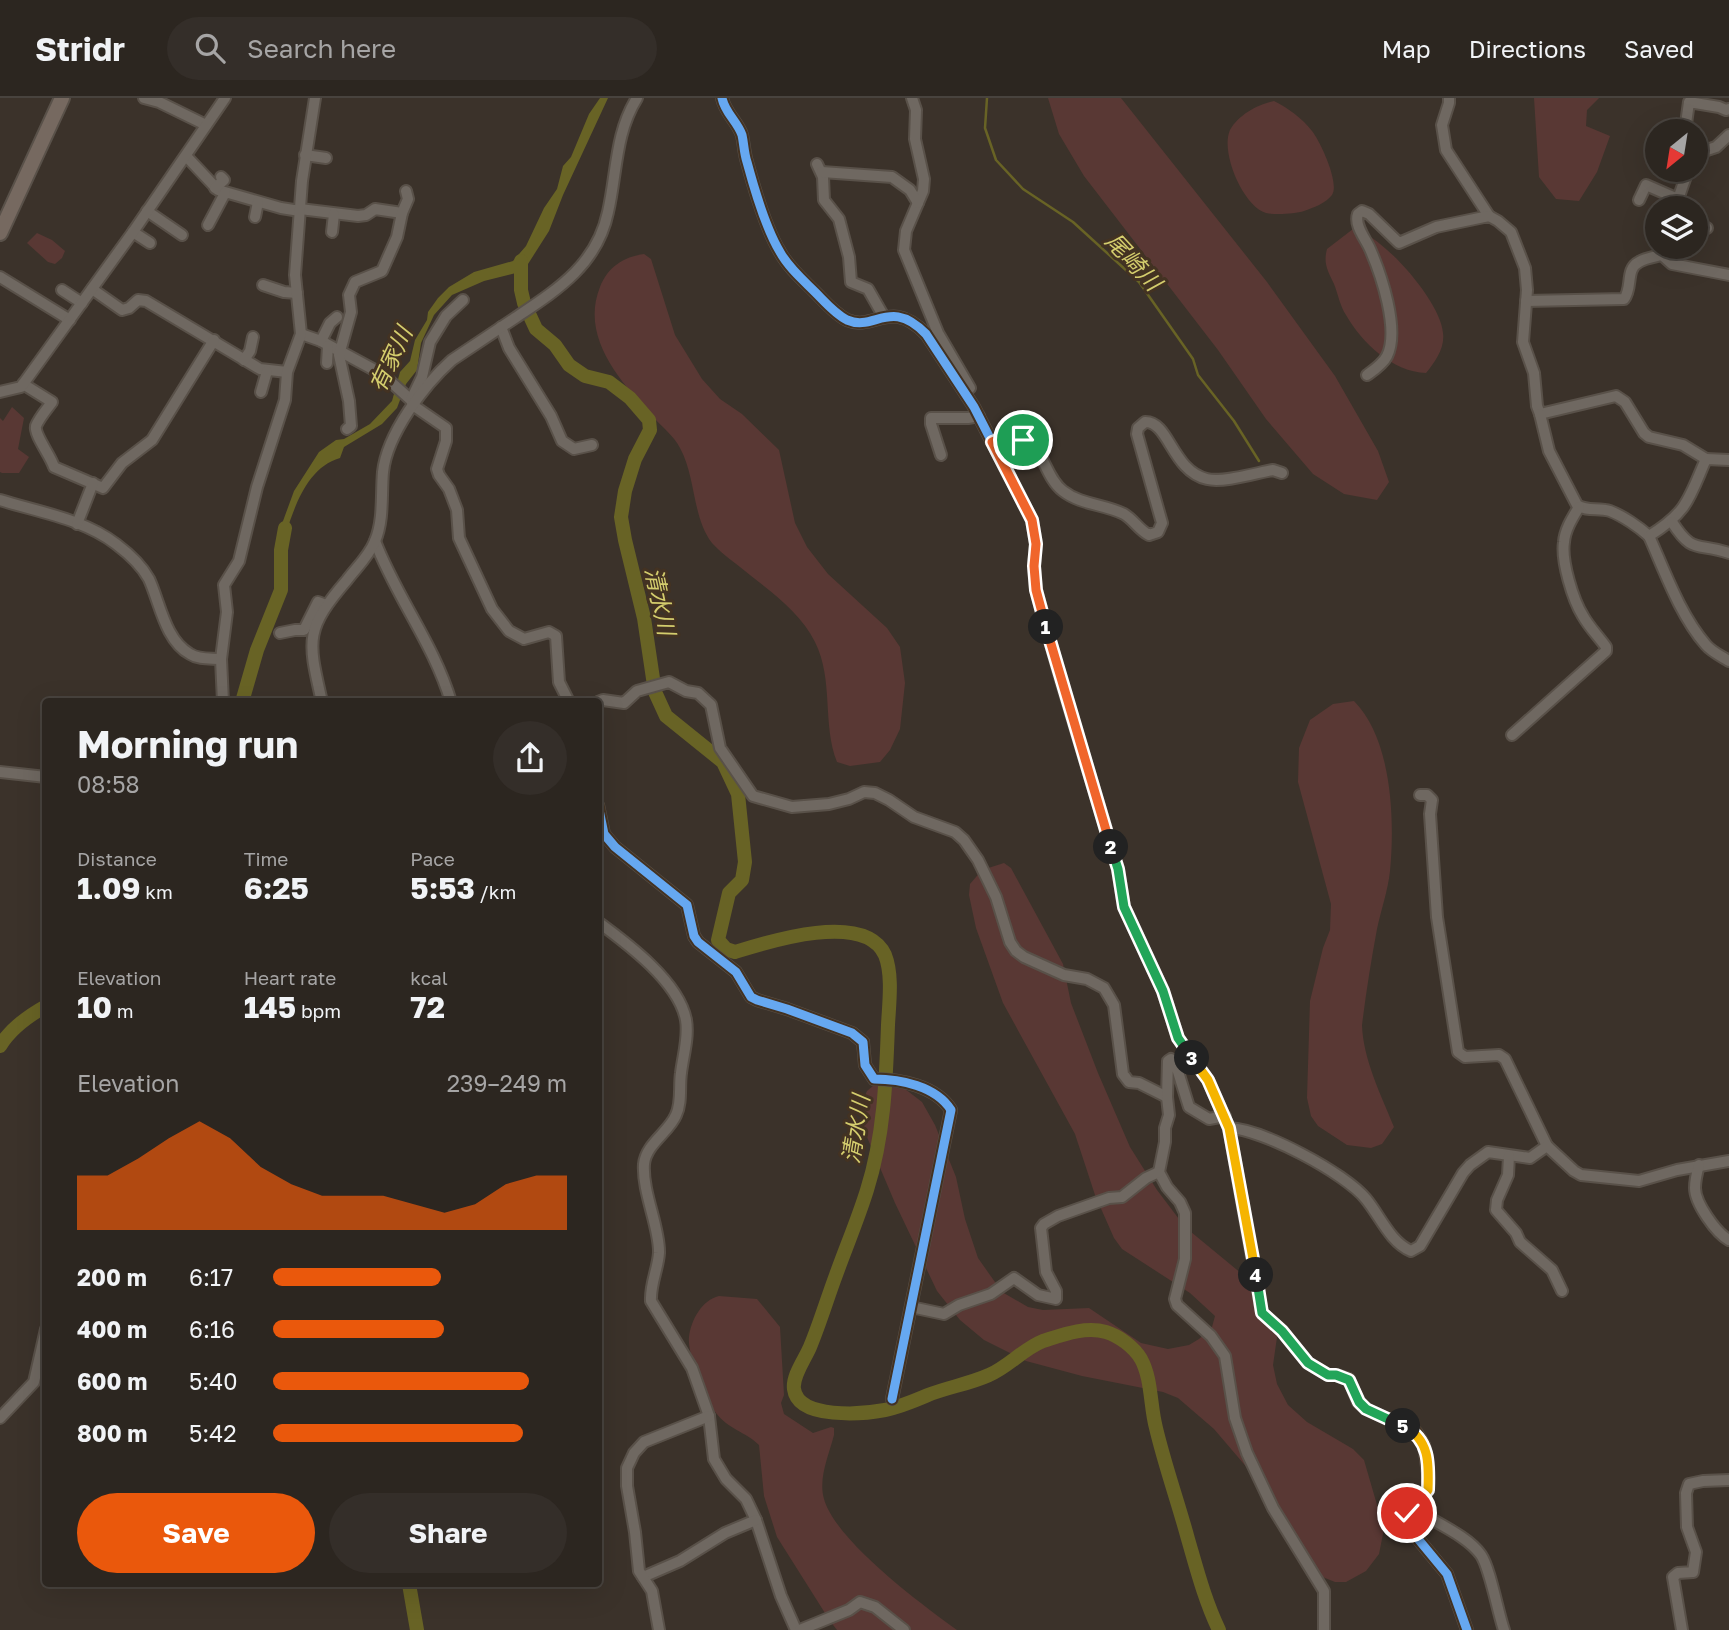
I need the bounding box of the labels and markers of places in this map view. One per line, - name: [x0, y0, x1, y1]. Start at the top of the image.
- pin: [993, 410, 1053, 470]
- pin: 1: [1028, 610, 1064, 644]
- pin: 2: [1094, 830, 1128, 864]
- pin: 3: [1174, 1040, 1210, 1076]
- pin: 4: [1238, 1258, 1274, 1292]
- pin: 5: [1386, 1408, 1420, 1444]
- pin: [1377, 1483, 1437, 1543]

